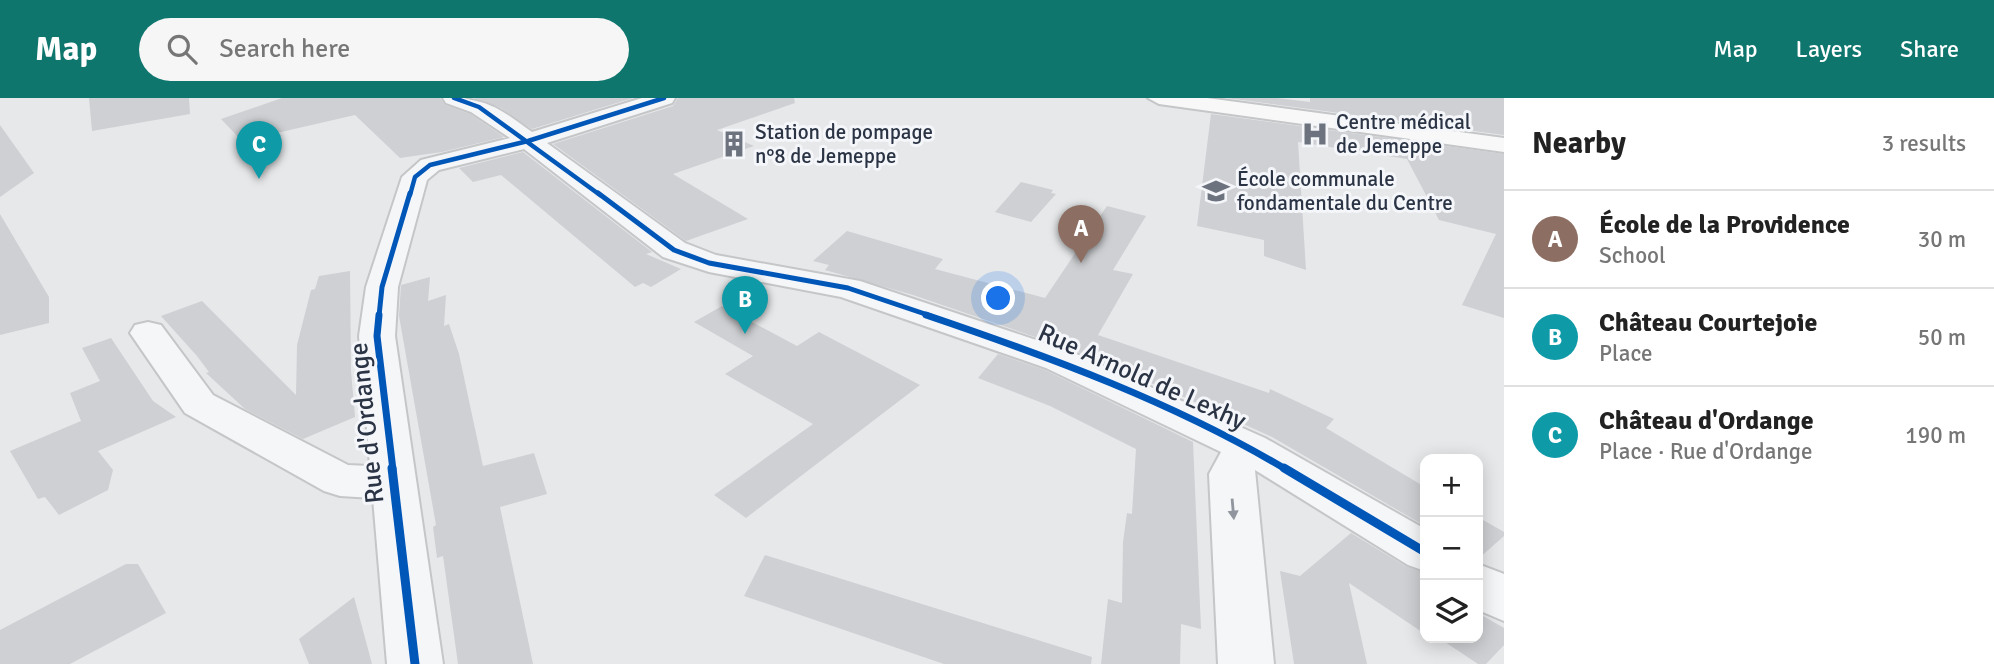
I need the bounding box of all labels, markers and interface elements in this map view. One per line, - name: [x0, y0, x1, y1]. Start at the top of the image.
- search box: [139, 18, 629, 81]
- text: Map: [35, 29, 97, 70]
- icon: search: [163, 30, 201, 68]
- text: Search here: [219, 33, 350, 65]
- text: Map: [1713, 34, 1758, 64]
- text: Layers: [1796, 34, 1862, 64]
- text: Share: [1900, 34, 1959, 64]
- place label: Centre médical de Jemeppe: [1336, 109, 1471, 159]
- place label: Station de pompage n°8 de Jemeppe: [755, 119, 933, 169]
- hospital icon: Centre médical de Jemeppe: [1300, 119, 1330, 149]
- pin: C: [236, 121, 282, 179]
- text: Nearby: [1532, 125, 1626, 162]
- building icon: Station de pompage n°8 de Jemeppe: [719, 129, 749, 159]
- text: 3 results: [1882, 129, 1966, 158]
- place label: École communale fondamentale du Centre: [1237, 166, 1453, 216]
- school or university icon: École communale fondamentale du Centre: [1201, 176, 1231, 206]
- pin: A: [1058, 205, 1104, 263]
- text: École de la Providence: [1599, 209, 1850, 241]
- text: A: [1548, 225, 1562, 254]
- text: 30 m: [1918, 225, 1966, 254]
- text: School: [1599, 241, 1666, 270]
- pin: B: [722, 276, 768, 334]
- your location: [981, 281, 1015, 315]
- text: Château Courtejoie: [1599, 307, 1817, 339]
- street label: Rue Arnold de Lexhy: [1033, 317, 1251, 437]
- text: B: [1548, 323, 1562, 352]
- text: 50 m: [1918, 323, 1966, 352]
- text: Place: [1599, 339, 1653, 368]
- street label: Rue d'Ordange: [343, 341, 391, 505]
- text: Château d'Ordange: [1599, 405, 1814, 437]
- text: C: [1548, 421, 1562, 450]
- text: 190 m: [1905, 421, 1966, 450]
- text: Place · Rue d'Ordange: [1599, 437, 1813, 466]
- map controls: [1420, 454, 1483, 643]
- button: +: [1420, 454, 1483, 517]
- one-way arrow: [1228, 499, 1239, 521]
- button: −: [1420, 517, 1483, 580]
- button: layers: [1420, 580, 1483, 643]

